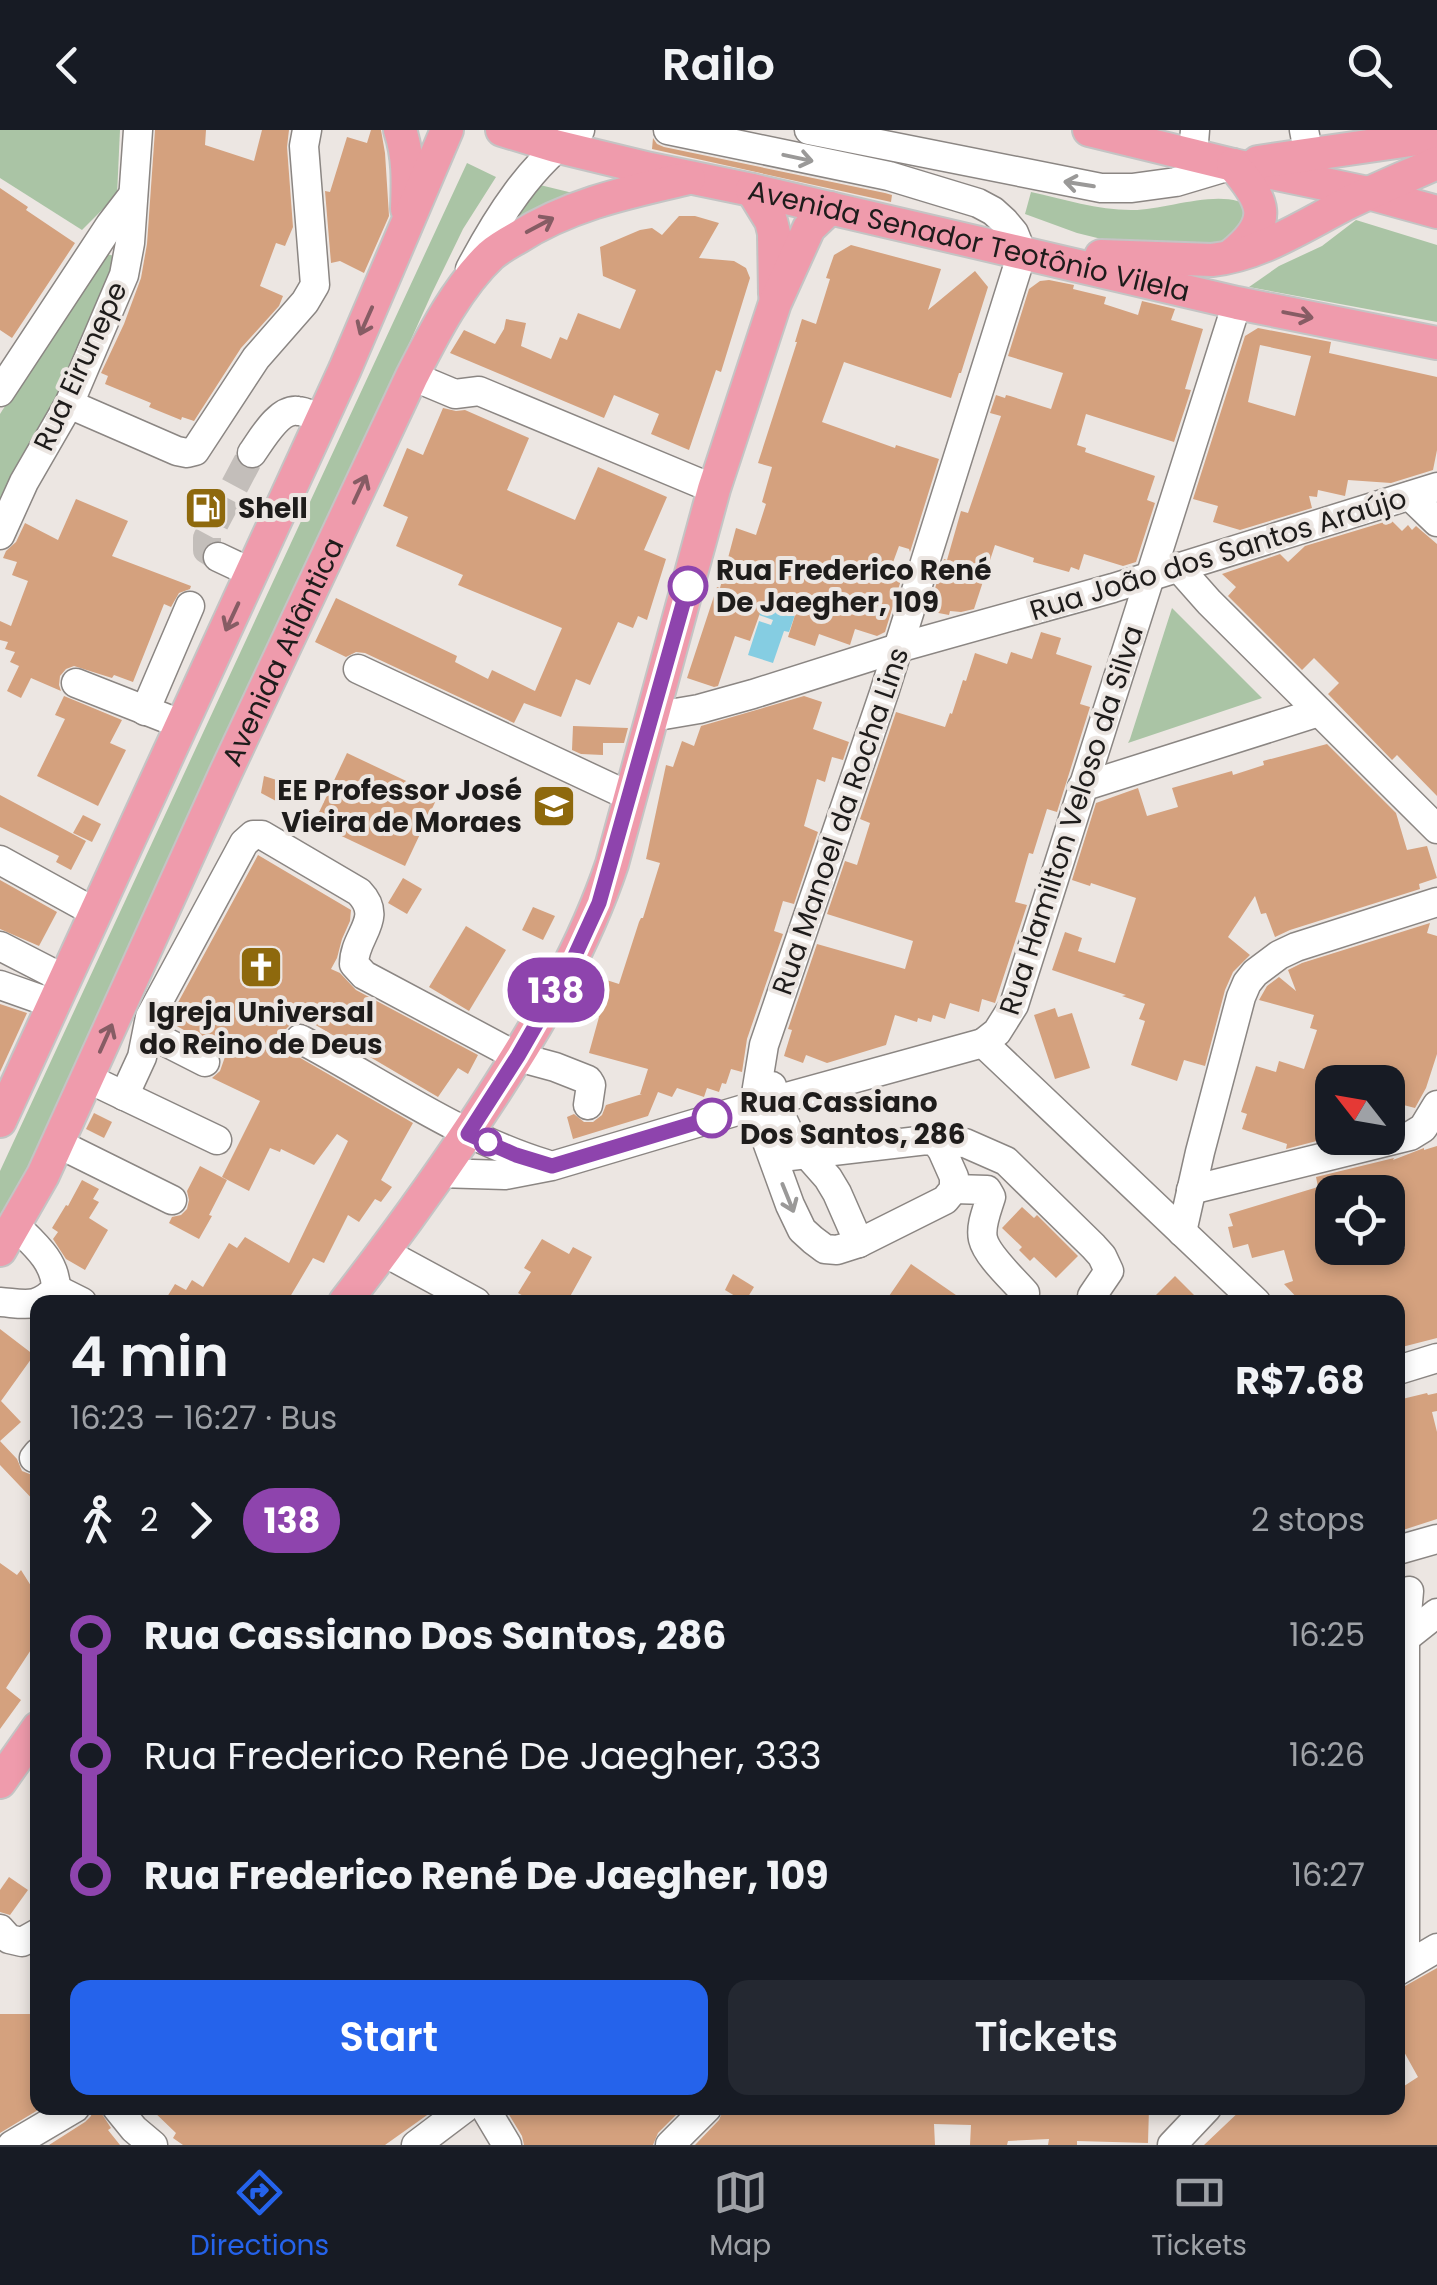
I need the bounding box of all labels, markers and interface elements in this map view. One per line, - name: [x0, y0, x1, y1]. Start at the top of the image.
- text: Railo: [662, 33, 775, 96]
- icon: back: [40, 38, 95, 93]
- icon: search: [1342, 38, 1397, 93]
- one-way arrow: [781, 149, 813, 168]
- street label: Avenida Senador Teotônio Vilela: [744, 171, 1194, 311]
- one-way arrow: [1064, 174, 1096, 193]
- one-way arrow: [525, 214, 555, 234]
- street label: Rua Eirunepe: [24, 275, 137, 457]
- one-way arrow: [356, 305, 374, 336]
- one-way arrow: [1281, 306, 1313, 325]
- one-way arrow: [352, 475, 371, 505]
- street label: Rua João dos Santos Araújo: [1025, 479, 1411, 630]
- fuel station icon: Shell: [183, 485, 229, 531]
- place label: Shell: [238, 489, 308, 528]
- street label: Avenida Atlântica: [213, 531, 353, 772]
- place label: Rua Frederico René De Jaegher, 109: [716, 551, 991, 622]
- marker: Rua Frederico René De Jaegher, 109: [669, 567, 707, 605]
- one-way arrow: [222, 601, 240, 632]
- street label: Rua Hamilton Veloso da Silva: [990, 621, 1153, 1020]
- street label: Rua Manoel da Rocha Lins: [763, 642, 918, 1000]
- place label: EE Professor José Vieira de Moraes: [277, 771, 522, 842]
- school or university icon: EE Professor José Vieira de Moraes: [531, 783, 577, 829]
- church icon: Igreja Universal do Reino de Deus: [238, 944, 284, 990]
- line badge: 138: [498, 958, 614, 1022]
- text: 138: [527, 966, 585, 1015]
- place label: Igreja Universal do Reino de Deus: [139, 993, 383, 1064]
- one-way arrow: [97, 1023, 116, 1053]
- north arrow: [1315, 1065, 1405, 1155]
- map controls: [1315, 1065, 1405, 1265]
- place label: Rua Cassiano Dos Santos, 286: [740, 1083, 966, 1154]
- marker: Rua Cassiano Dos Santos, 286: [693, 1099, 731, 1137]
- unlabelled marker: [475, 1129, 501, 1155]
- button: locate: [1315, 1175, 1405, 1265]
- one-way arrow: [780, 1182, 798, 1213]
- text: 4 min: [70, 1318, 229, 1395]
- text: R$7.68: [1235, 1354, 1365, 1407]
- text: 16:23 – 16:27 · Bus: [70, 1395, 337, 1440]
- icon: walk: [70, 1493, 125, 1548]
- icon: forward: [173, 1493, 228, 1548]
- text: 138: [263, 1496, 320, 1545]
- text: 2: [140, 1497, 158, 1542]
- text: 2 stops: [1251, 1497, 1365, 1542]
- text: Rua Cassiano Dos Santos, 286: [144, 1609, 727, 1662]
- text: 16:25: [1289, 1612, 1365, 1657]
- text: Rua Frederico René De Jaegher, 333: [144, 1729, 822, 1782]
- text: 16:26: [1289, 1732, 1365, 1777]
- text: Rua Frederico René De Jaegher, 109: [144, 1849, 829, 1902]
- text: 16:27: [1292, 1852, 1365, 1897]
- button: Start: [70, 1980, 708, 2095]
- button: Tickets: [728, 1980, 1365, 2095]
- tab: Directions: [190, 2165, 329, 2267]
- tab: Map: [709, 2165, 771, 2267]
- tab: Tickets: [1151, 2165, 1247, 2267]

